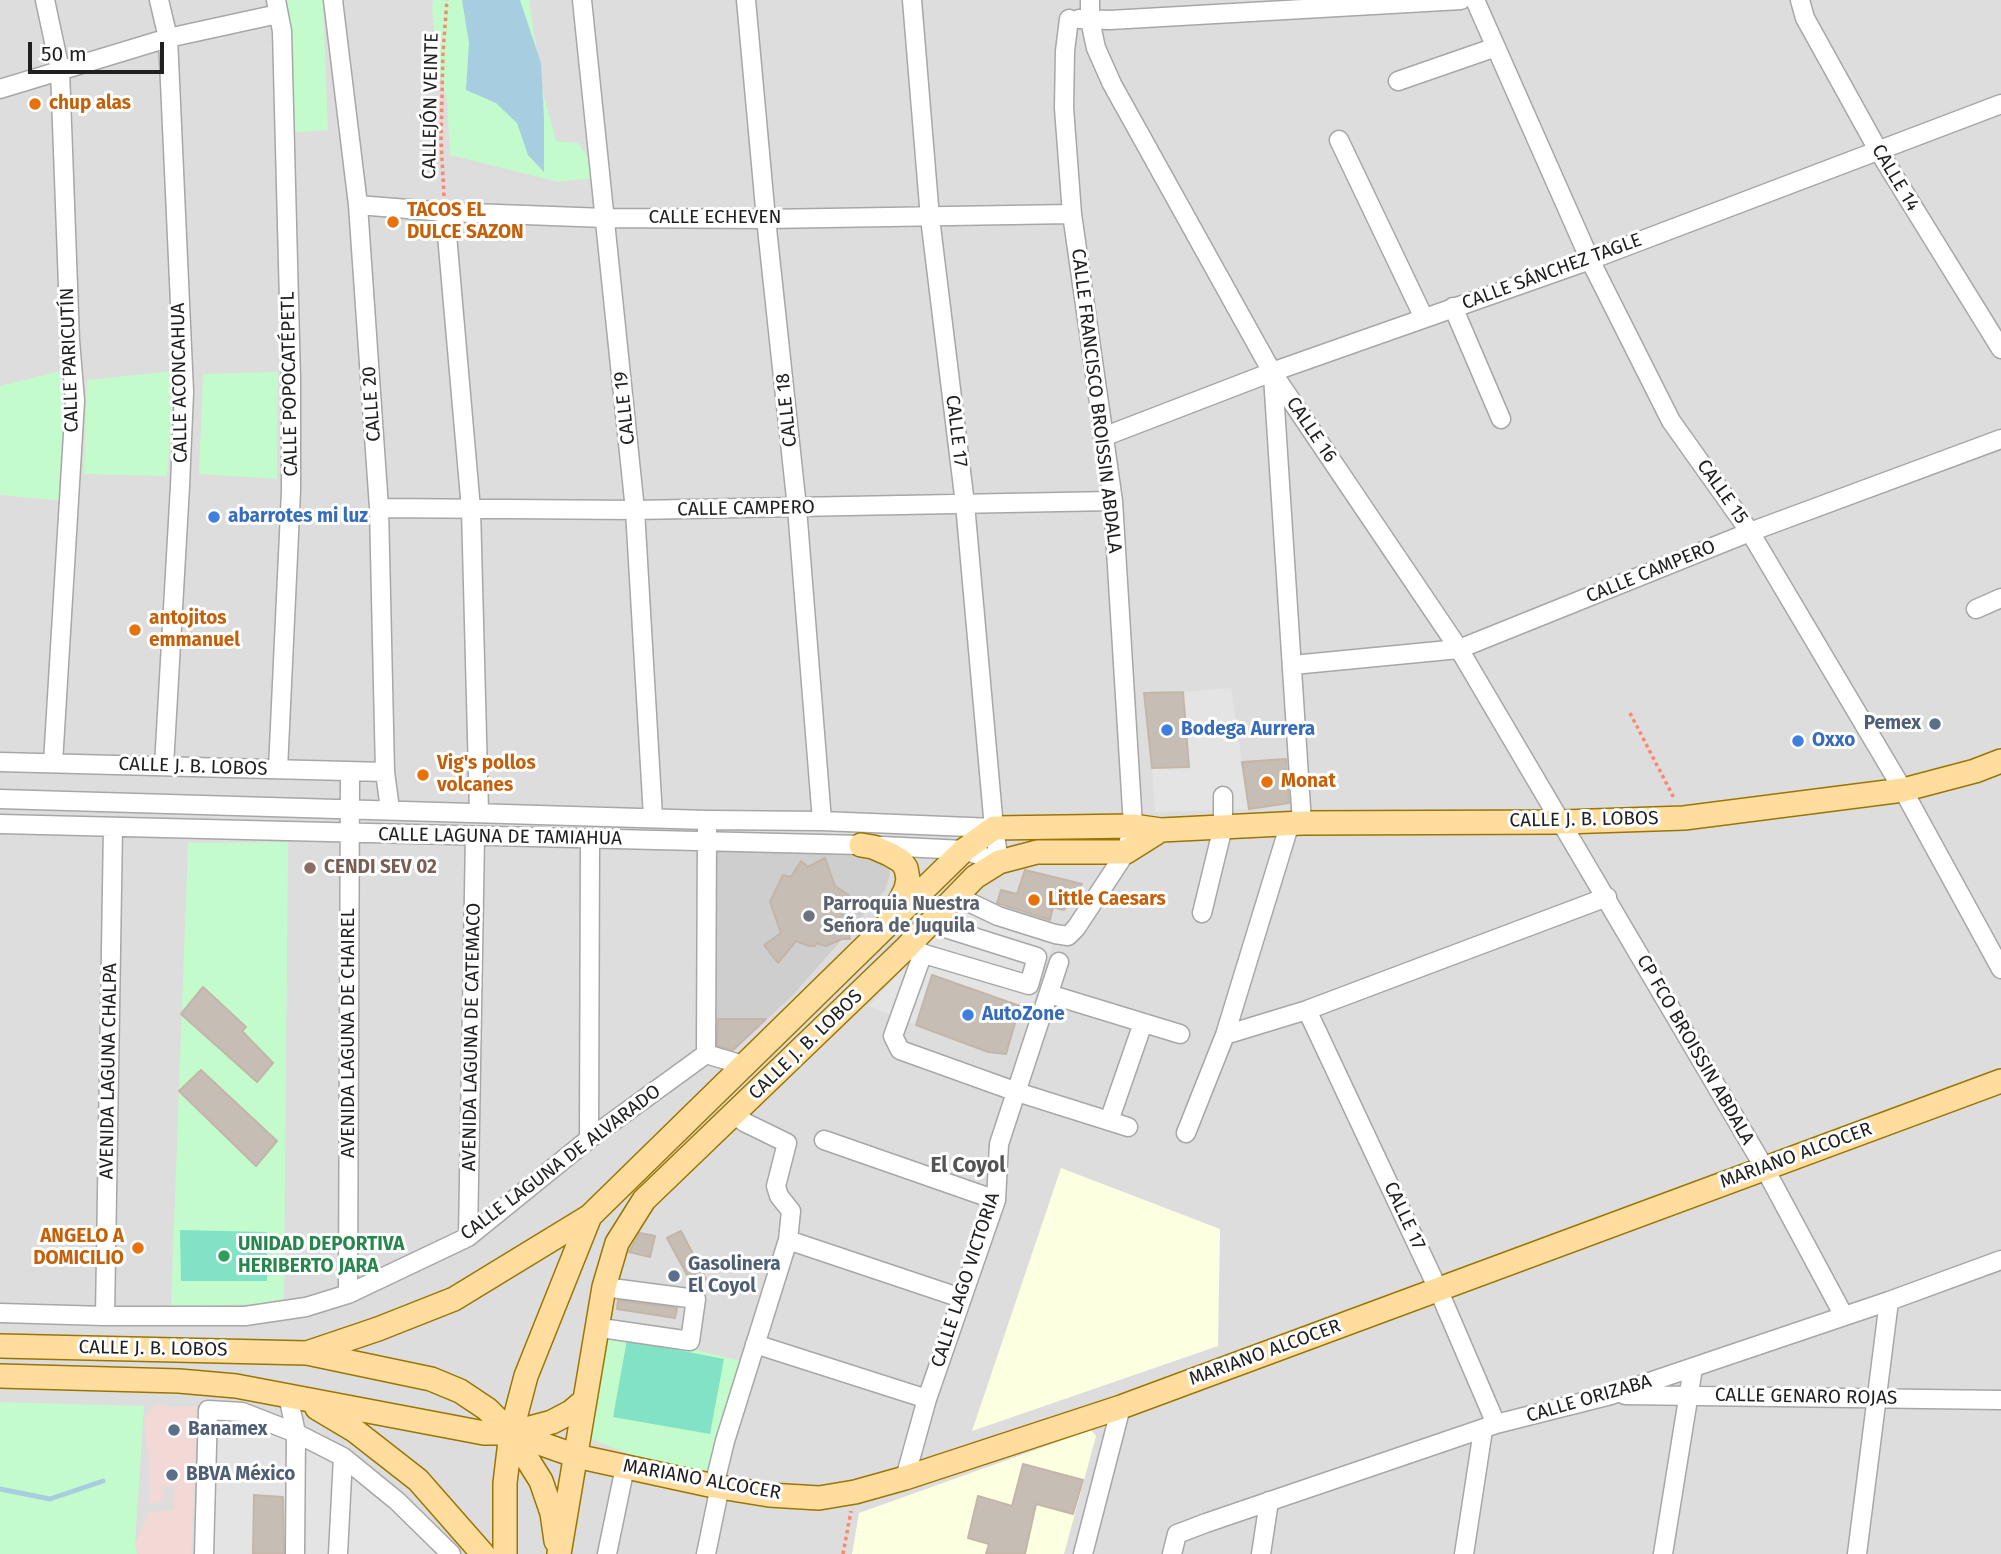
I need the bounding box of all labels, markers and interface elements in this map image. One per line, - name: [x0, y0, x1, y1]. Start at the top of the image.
- scale bar: [32, 28, 168, 72]
- street label: CALLEJÓN VEINTE: [418, 32, 444, 180]
- text: 50 m: [41, 41, 87, 67]
- place label: chup alas: [49, 93, 131, 115]
- marker: chup alas: [27, 96, 43, 112]
- street label: CALLE 14: [1866, 140, 1924, 216]
- place label: TACOS EL DULCE SAZON: [407, 200, 524, 244]
- street label: CALLE ECHEVEN: [648, 207, 782, 229]
- marker: TACOS EL DULCE SAZON: [385, 214, 401, 230]
- street label: CALLE SÁNCHEZ TAGLE: [1459, 229, 1645, 315]
- street label: CALLE FRANCISCO BROISSIN ABDALA: [1066, 247, 1126, 555]
- street label: CALLE PARICUTÍN: [56, 287, 84, 433]
- street label: CALLE POPOCATÉPETL: [277, 291, 303, 477]
- street label: CALLE ACONCAHUA: [167, 303, 193, 463]
- street label: CALLE 20: [358, 365, 386, 443]
- street label: CALLE 19: [610, 370, 640, 446]
- street label: CALLE 18: [772, 372, 802, 448]
- street label: CALLE 16: [1281, 393, 1341, 467]
- street label: CALLE 17: [940, 394, 972, 468]
- street label: CALLE 15: [1692, 455, 1752, 529]
- street label: CALLE CAMPERO: [677, 496, 815, 522]
- place label: abarrotes mi luz: [228, 506, 368, 528]
- marker: abarrotes mi luz: [206, 509, 222, 525]
- street label: CALLE CAMPERO: [1583, 536, 1719, 608]
- place label: antojitos emmanuel: [149, 608, 240, 652]
- marker: antojitos emmanuel: [127, 622, 143, 638]
- place label: Pemex: [1864, 713, 1921, 735]
- marker: Pemex: [1927, 716, 1943, 732]
- place label: Bodega Aurrera: [1181, 719, 1315, 741]
- marker: Bodega Aurrera: [1159, 722, 1175, 738]
- place label: Oxxo: [1812, 730, 1855, 752]
- marker: Oxxo: [1790, 733, 1806, 749]
- street label: CALLE J. B. LOBOS: [118, 753, 268, 781]
- place label: Vig's pollos volcanes: [437, 753, 536, 797]
- marker: Vig's pollos volcanes: [415, 767, 431, 783]
- place label: Monat: [1281, 771, 1336, 793]
- marker: Monat: [1259, 774, 1275, 790]
- street label: CALLE J. B. LOBOS: [1509, 807, 1659, 833]
- street label: CALLE LAGUNA DE TAMIAHUA: [378, 823, 622, 851]
- place label: CENDI SEV 02: [324, 857, 437, 879]
- marker: CENDI SEV 02: [302, 860, 318, 876]
- place label: Little Caesars: [1048, 889, 1166, 911]
- marker: Little Caesars: [1026, 892, 1042, 908]
- place label: Parroquia Nuestra Señora de Juquila: [823, 894, 980, 938]
- street label: AVENIDA LAGUNA DE CATEMACO: [458, 903, 486, 1171]
- street label: AVENIDA LAGUNA DE CHAIREL: [338, 908, 360, 1158]
- marker: Parroquia Nuestra Señora de Juquila: [801, 908, 817, 924]
- street label: CP FCO BROISSIN ABDALA: [1631, 951, 1759, 1149]
- street label: AVENIDA LAGUNA CHALPA: [96, 963, 122, 1179]
- street label: CALLE J. B. LOBOS: [744, 985, 868, 1105]
- place label: AutoZone: [982, 1004, 1065, 1026]
- marker: AutoZone: [960, 1007, 976, 1023]
- street label: CALLE LAGUNA DE ALVARADO: [456, 1080, 666, 1246]
- street label: MARIANO ALCOCER: [1717, 1118, 1875, 1194]
- district label: El Coyol: [930, 1153, 1006, 1179]
- street label: CALLE 17: [1378, 1178, 1430, 1254]
- street label: CALLE LAGO VICTORIA: [927, 1190, 1005, 1370]
- place label: ANGELO A DOMICILIO: [33, 1226, 124, 1270]
- place label: UNIDAD DEPORTIVA HERIBERTO JARA: [238, 1234, 405, 1278]
- marker: ANGELO A DOMICILIO: [130, 1240, 146, 1256]
- marker: UNIDAD DEPORTIVA HERIBERTO JARA: [216, 1248, 232, 1264]
- place label: Gasolinera El Coyol: [688, 1254, 781, 1298]
- marker: Gasolinera El Coyol: [666, 1268, 682, 1284]
- street label: MARIANO ALCOCER: [1186, 1315, 1344, 1391]
- street label: CALLE J. B. LOBOS: [78, 1336, 228, 1362]
- street label: CALLE ORIZABA: [1524, 1370, 1654, 1428]
- street label: CALLE GENARO ROJAS: [1715, 1384, 1897, 1410]
- place label: Banamex: [188, 1419, 268, 1441]
- marker: Banamex: [166, 1422, 182, 1438]
- street label: MARIANO ALCOCER: [621, 1455, 783, 1505]
- place label: BBVA México: [186, 1464, 295, 1486]
- marker: BBVA México: [164, 1467, 180, 1483]

